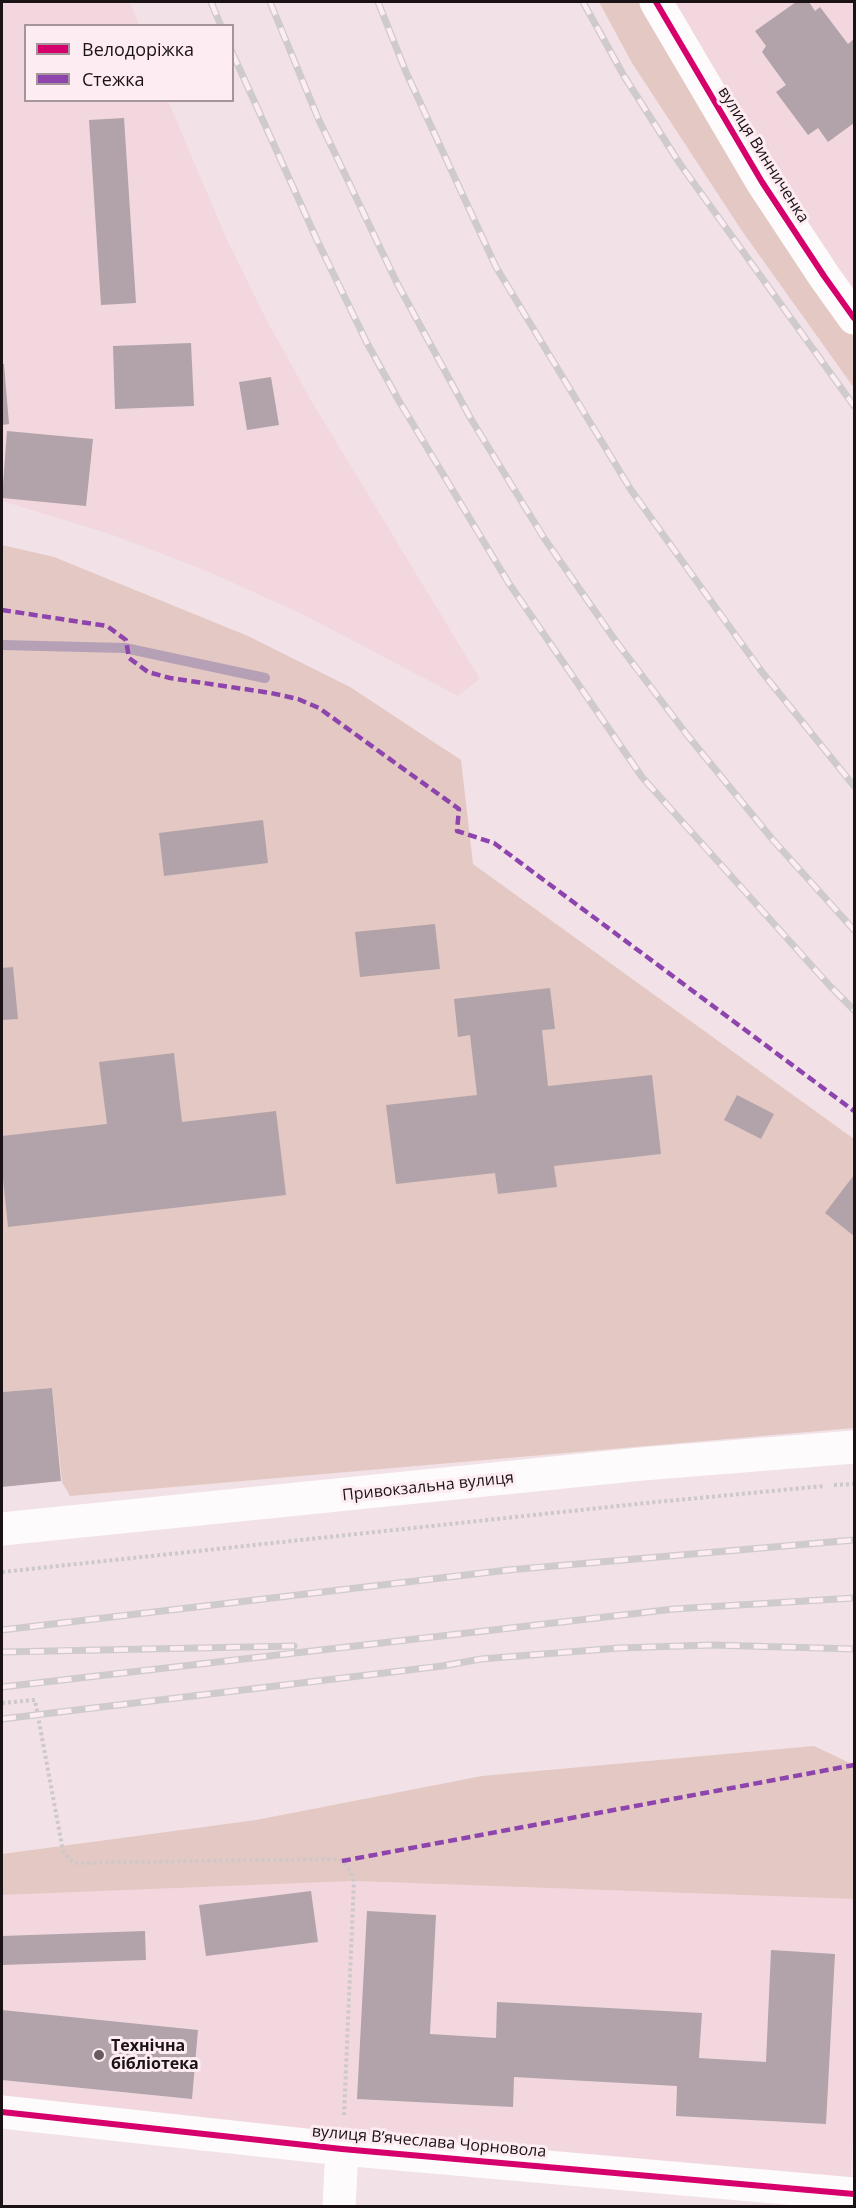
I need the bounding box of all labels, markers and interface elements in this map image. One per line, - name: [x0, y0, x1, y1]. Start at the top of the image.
- legend: [24, 24, 234, 102]
- text: Велодоріжка: [82, 37, 194, 61]
- text: Стежка: [82, 67, 144, 91]
- street label: вулиця Винниченка: [713, 84, 813, 226]
- street label: Привокзальна вулиця: [341, 1468, 515, 1506]
- place label: Технічна бібліотека: [111, 2036, 199, 2074]
- marker: Технічна бібліотека: [92, 2048, 106, 2062]
- street label: вулиця Вʼячеслава Чорновола: [311, 2122, 547, 2162]

